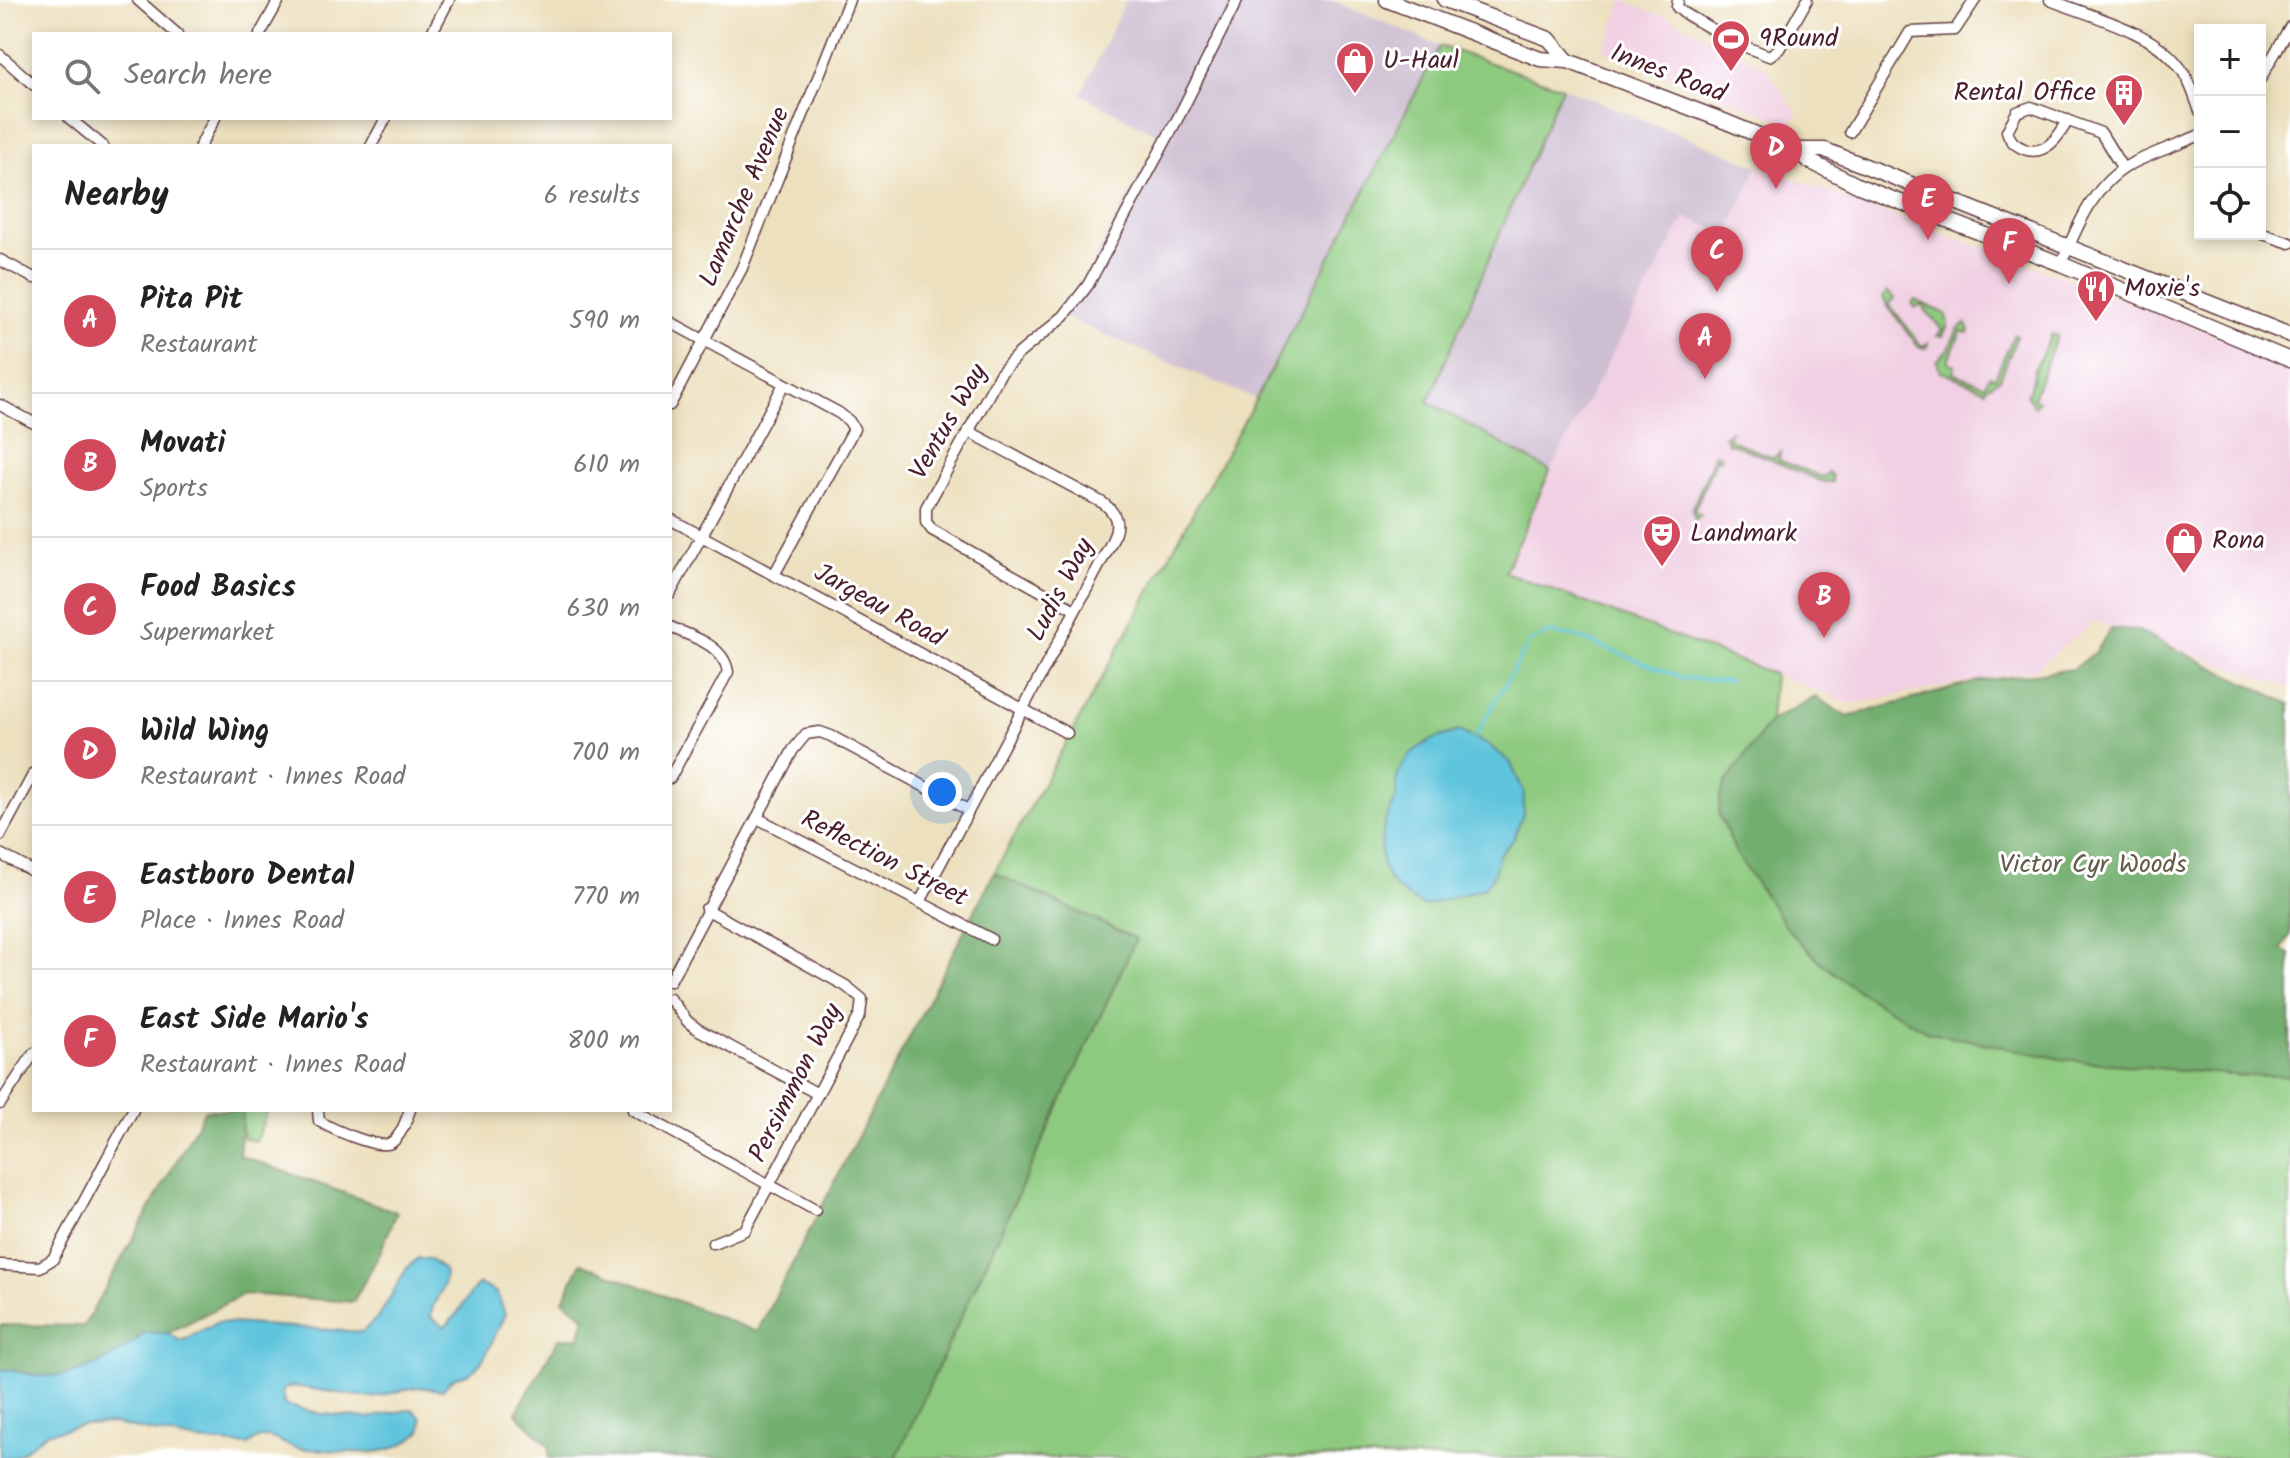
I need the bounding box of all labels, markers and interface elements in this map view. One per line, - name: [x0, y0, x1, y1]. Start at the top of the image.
- sports icon: 9Round: [1710, 18, 1752, 73]
- place label: 9Round: [1759, 18, 1839, 60]
- map controls: [2194, 24, 2266, 240]
- button: +: [2194, 24, 2266, 96]
- search box: [32, 32, 672, 120]
- street label: Innes Road: [1604, 33, 1733, 116]
- shop icon: U-Haul: [1334, 40, 1376, 95]
- place label: U-Haul: [1383, 40, 1459, 82]
- text: Search here: [124, 52, 272, 100]
- icon: search: [60, 54, 104, 98]
- place label: Rental Office: [1953, 72, 2096, 114]
- building icon: Rental Office: [2103, 72, 2145, 127]
- button: −: [2194, 96, 2266, 168]
- street label: Lamarche Avenue: [688, 100, 802, 294]
- pin: D: [1750, 123, 1802, 189]
- button: locate: [2194, 168, 2266, 240]
- text: Nearby: [64, 169, 169, 223]
- pin: E: [1902, 174, 1954, 240]
- text: 6 results: [544, 175, 640, 217]
- pin: F: [1983, 218, 2035, 284]
- pin: C: [1691, 226, 1743, 292]
- restaurant icon: Moxie's: [2075, 268, 2117, 323]
- place label: Moxie's: [2124, 268, 2200, 310]
- text: Pita Pit: [140, 276, 242, 324]
- text: A: [82, 300, 98, 342]
- text: 590 m: [569, 300, 640, 342]
- pin: A: [1679, 313, 1731, 379]
- text: Restaurant: [140, 324, 257, 366]
- street label: Ventus Way: [899, 355, 1000, 488]
- text: Movati: [140, 420, 226, 468]
- text: B: [82, 444, 98, 486]
- text: 610 m: [573, 444, 640, 486]
- text: Sports: [140, 468, 208, 510]
- theatre icon: Landmark: [1641, 513, 1683, 568]
- place label: Landmark: [1690, 513, 1798, 555]
- shop icon: Rona: [2163, 520, 2205, 575]
- place label: Rona: [2212, 520, 2265, 562]
- street label: Ludis Way: [1016, 530, 1106, 649]
- street label: Jargeau Road: [806, 553, 953, 660]
- text: Food Basics: [140, 564, 296, 612]
- pin: B: [1798, 572, 1850, 638]
- text: C: [82, 588, 98, 630]
- text: 630 m: [567, 588, 640, 630]
- text: Supermarket: [140, 612, 275, 654]
- text: Wild Wing: [140, 708, 269, 756]
- text: D: [81, 732, 99, 774]
- text: 700 m: [571, 732, 640, 774]
- text: Restaurant · Innes Road: [140, 756, 406, 798]
- your location: [922, 772, 962, 812]
- street label: Reflection Street: [793, 799, 976, 920]
- park label: Victor Cyr Woods: [1999, 844, 2187, 886]
- text: Eastboro Dental: [140, 852, 354, 900]
- text: E: [83, 876, 97, 918]
- text: 770 m: [572, 876, 640, 918]
- text: Place · Innes Road: [140, 900, 344, 942]
- street label: Persimmon Way: [738, 995, 855, 1170]
- text: East Side Mario's: [140, 996, 369, 1044]
- text: F: [83, 1020, 97, 1062]
- text: 800 m: [567, 1020, 640, 1062]
- text: Restaurant · Innes Road: [140, 1044, 406, 1086]

